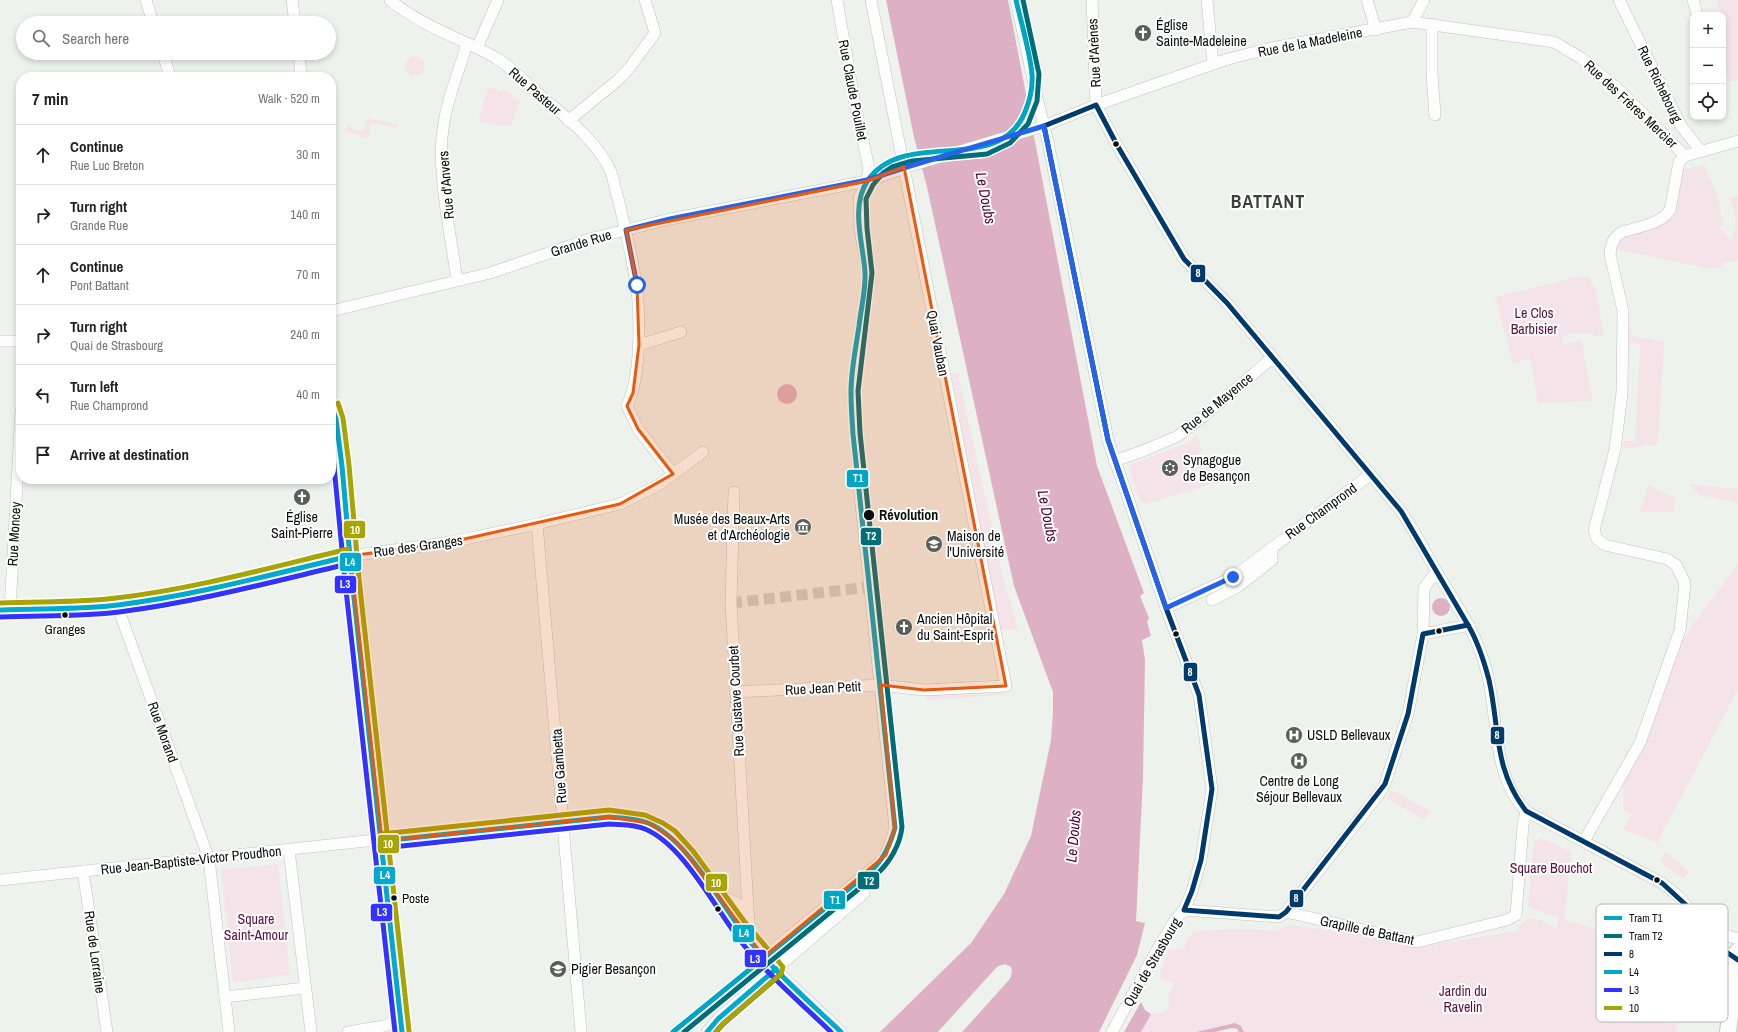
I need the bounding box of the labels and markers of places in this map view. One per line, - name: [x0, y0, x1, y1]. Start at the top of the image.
- place label: Église Sainte-Madeleine: [1156, 16, 1247, 50]
- church icon: Église Sainte-Madeleine: [1133, 23, 1153, 43]
- unlabelled marker: [1111, 139, 1121, 149]
- place label: Synagogue de Besançon: [1183, 451, 1250, 485]
- synagogue icon: Synagogue de Besançon: [1160, 458, 1180, 478]
- church icon: Église Saint-Pierre: [292, 487, 312, 507]
- place label: Révolution: [879, 506, 938, 524]
- place label: Église Saint-Pierre: [271, 508, 333, 542]
- marker: Révolution: [862, 508, 876, 522]
- place label: Musée des Beaux-Arts et d'Archéologie: [674, 510, 790, 544]
- museum icon: Musée des Beaux-Arts et d'Archéologie: [793, 517, 813, 537]
- place label: Maison de l'Université: [947, 527, 1004, 561]
- school or university icon: Maison de l'Université: [924, 534, 944, 554]
- marker: Granges: [60, 610, 70, 620]
- place label: Ancien Hôpital du Saint-Esprit: [916, 610, 994, 644]
- church icon: Ancien Hôpital du Saint-Esprit: [894, 617, 914, 637]
- place label: Granges: [45, 621, 85, 638]
- unlabelled marker: [1434, 626, 1444, 636]
- unlabelled marker: [1171, 629, 1181, 639]
- hospital icon: USLD Bellevaux: [1284, 725, 1304, 745]
- place label: USLD Bellevaux: [1307, 726, 1391, 744]
- hospital icon: Centre de Long Séjour Bellevaux: [1289, 751, 1309, 771]
- place label: Centre de Long Séjour Bellevaux: [1256, 772, 1342, 806]
- unlabelled marker: [1652, 875, 1662, 885]
- place label: Poste: [402, 890, 429, 907]
- marker: Poste: [389, 893, 399, 903]
- unlabelled marker: [713, 904, 723, 914]
- school or university icon: Pigier Besançon: [548, 959, 568, 979]
- place label: Pigier Besançon: [571, 960, 656, 978]

